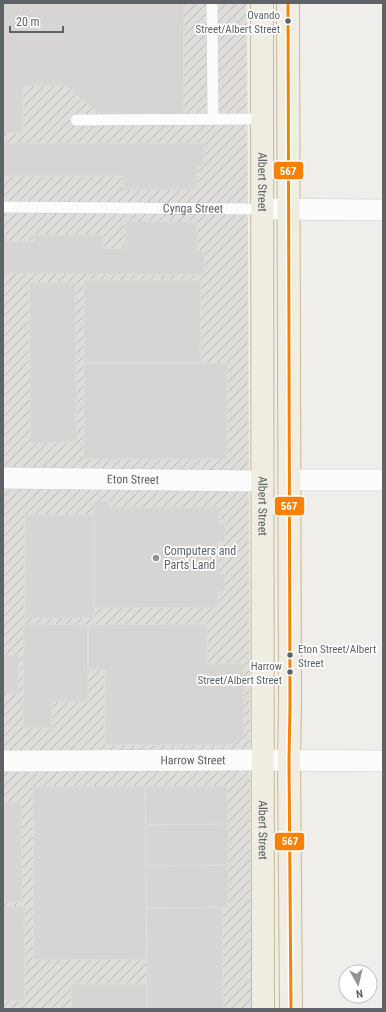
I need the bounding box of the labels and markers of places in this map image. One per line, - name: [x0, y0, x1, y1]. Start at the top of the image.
- place label: Ovando Street/Albert Street: [196, 9, 280, 36]
- marker: Ovando Street/Albert Street: [283, 16, 293, 26]
- place label: Computers and Parts Land: [164, 544, 236, 572]
- marker: Computers and Parts Land: [151, 553, 161, 563]
- place label: Eton Street/Albert Street: [298, 643, 376, 670]
- marker: Eton Street/Albert Street: [285, 650, 295, 660]
- place label: Harrow Street/Albert Street: [198, 660, 282, 687]
- marker: Harrow Street/Albert Street: [285, 667, 295, 677]

